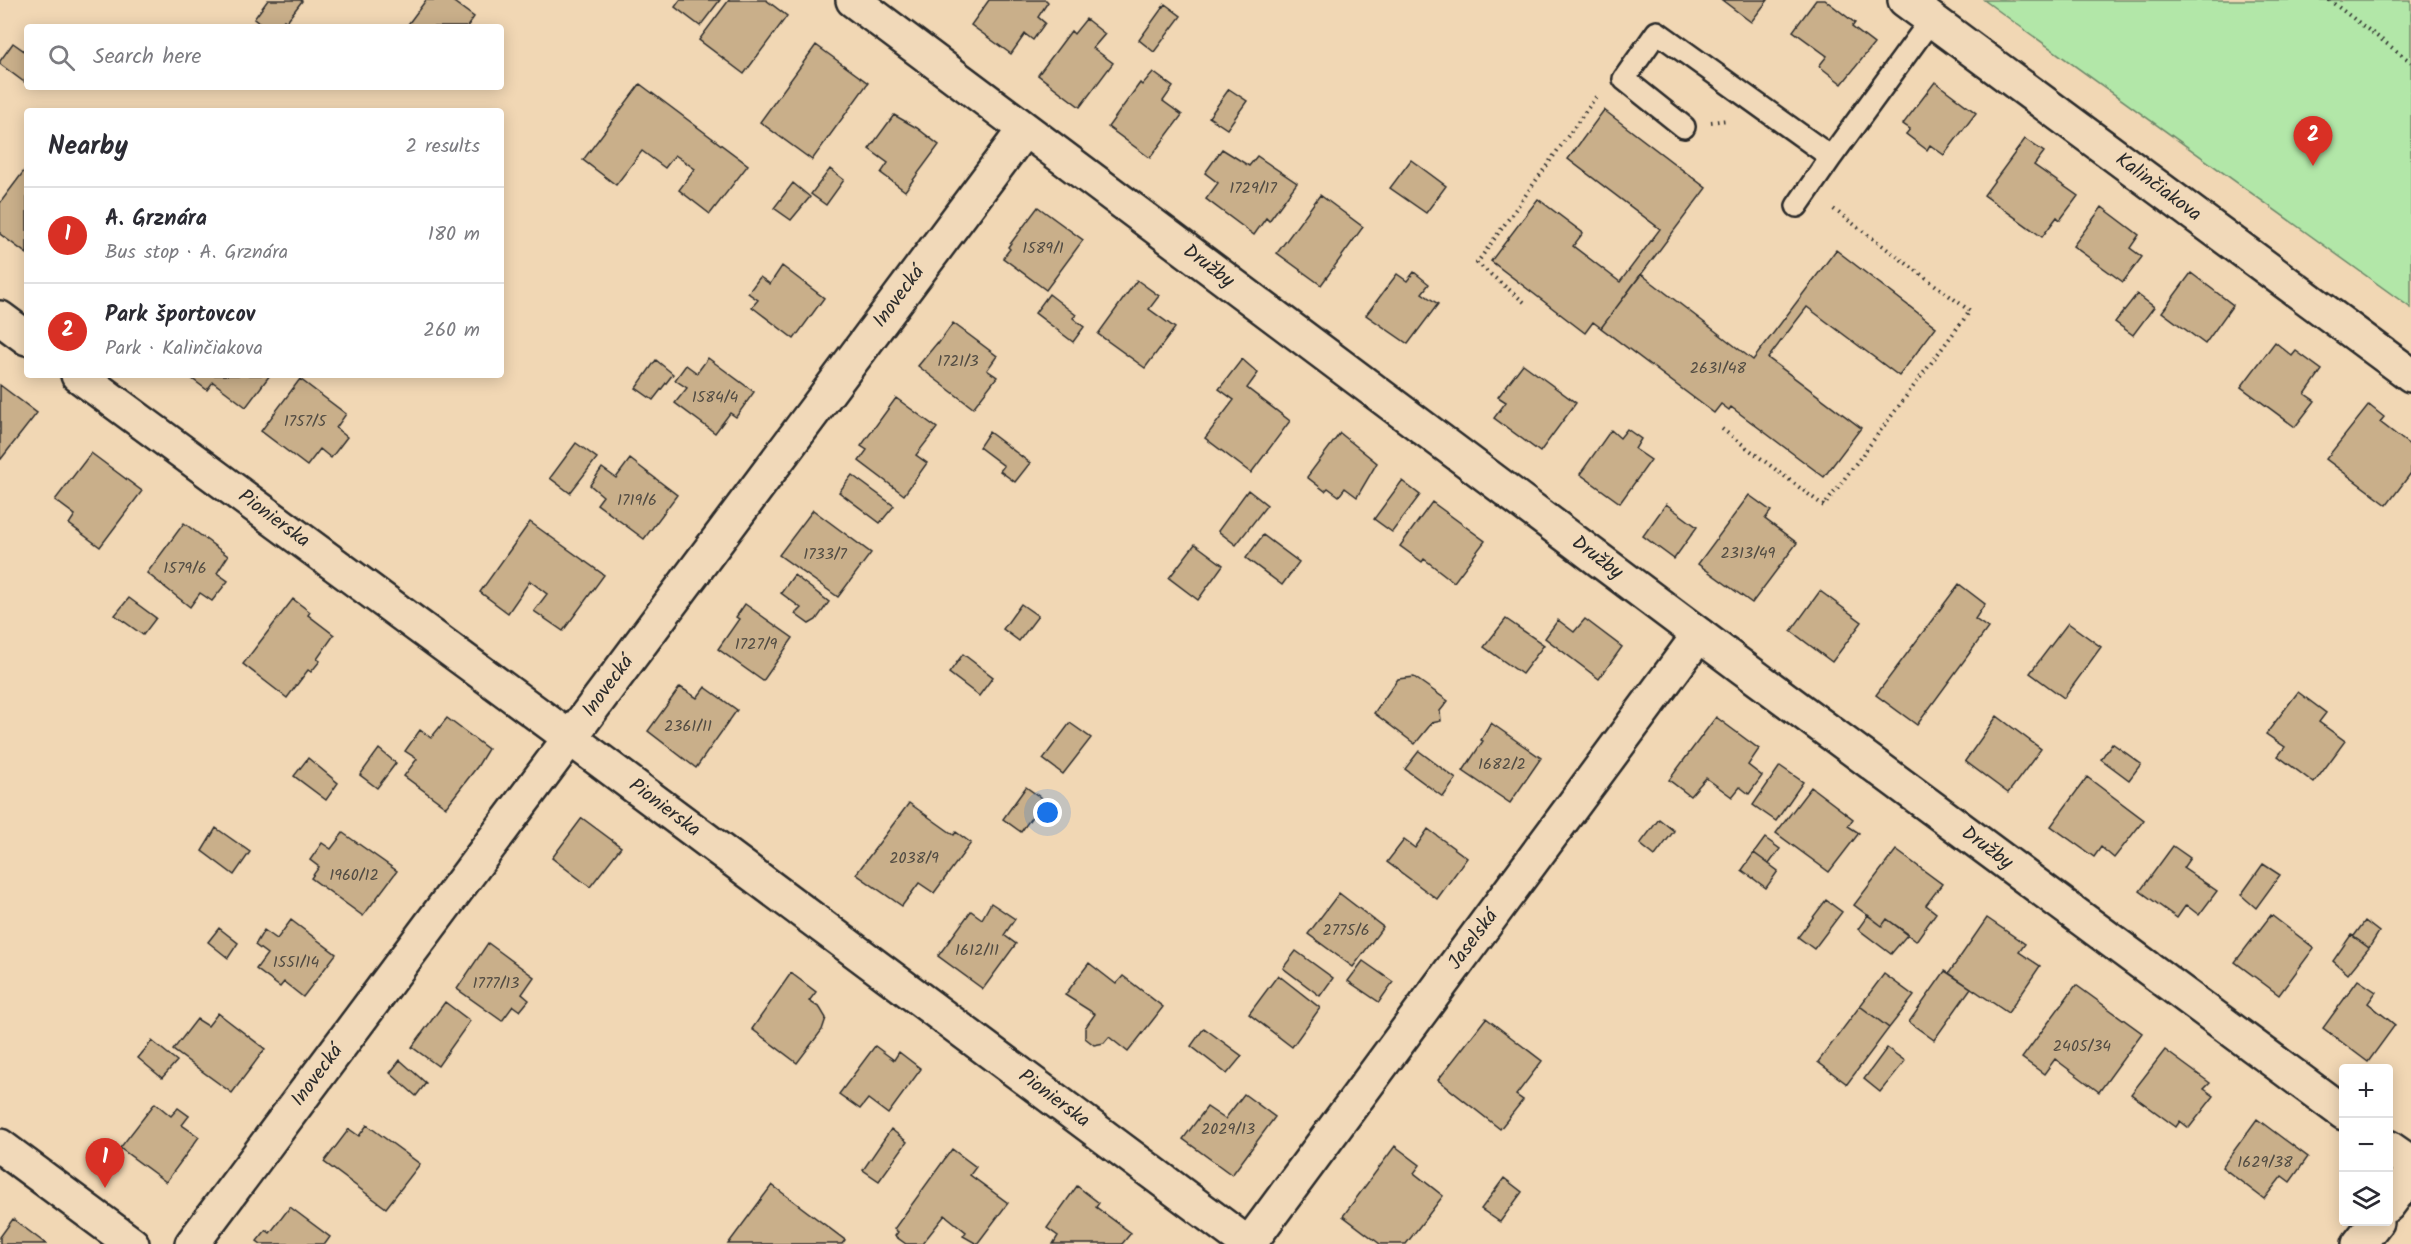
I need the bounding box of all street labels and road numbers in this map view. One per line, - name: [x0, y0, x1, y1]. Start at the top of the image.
- street label: Kalinčiakova: [2108, 145, 2208, 230]
- street label: Družby: [1175, 236, 1241, 297]
- street label: Inovecká: [865, 258, 934, 335]
- street label: Pionierska: [231, 482, 316, 557]
- street label: Družby: [1564, 528, 1630, 589]
- street label: Inovecká: [574, 647, 644, 724]
- street label: Pionierska: [621, 771, 707, 846]
- street label: Družby: [1954, 818, 2020, 879]
- street label: Jaselská: [1440, 902, 1508, 977]
- street label: Inovecká: [284, 1036, 353, 1114]
- street label: Pionierska: [1011, 1061, 1097, 1137]

